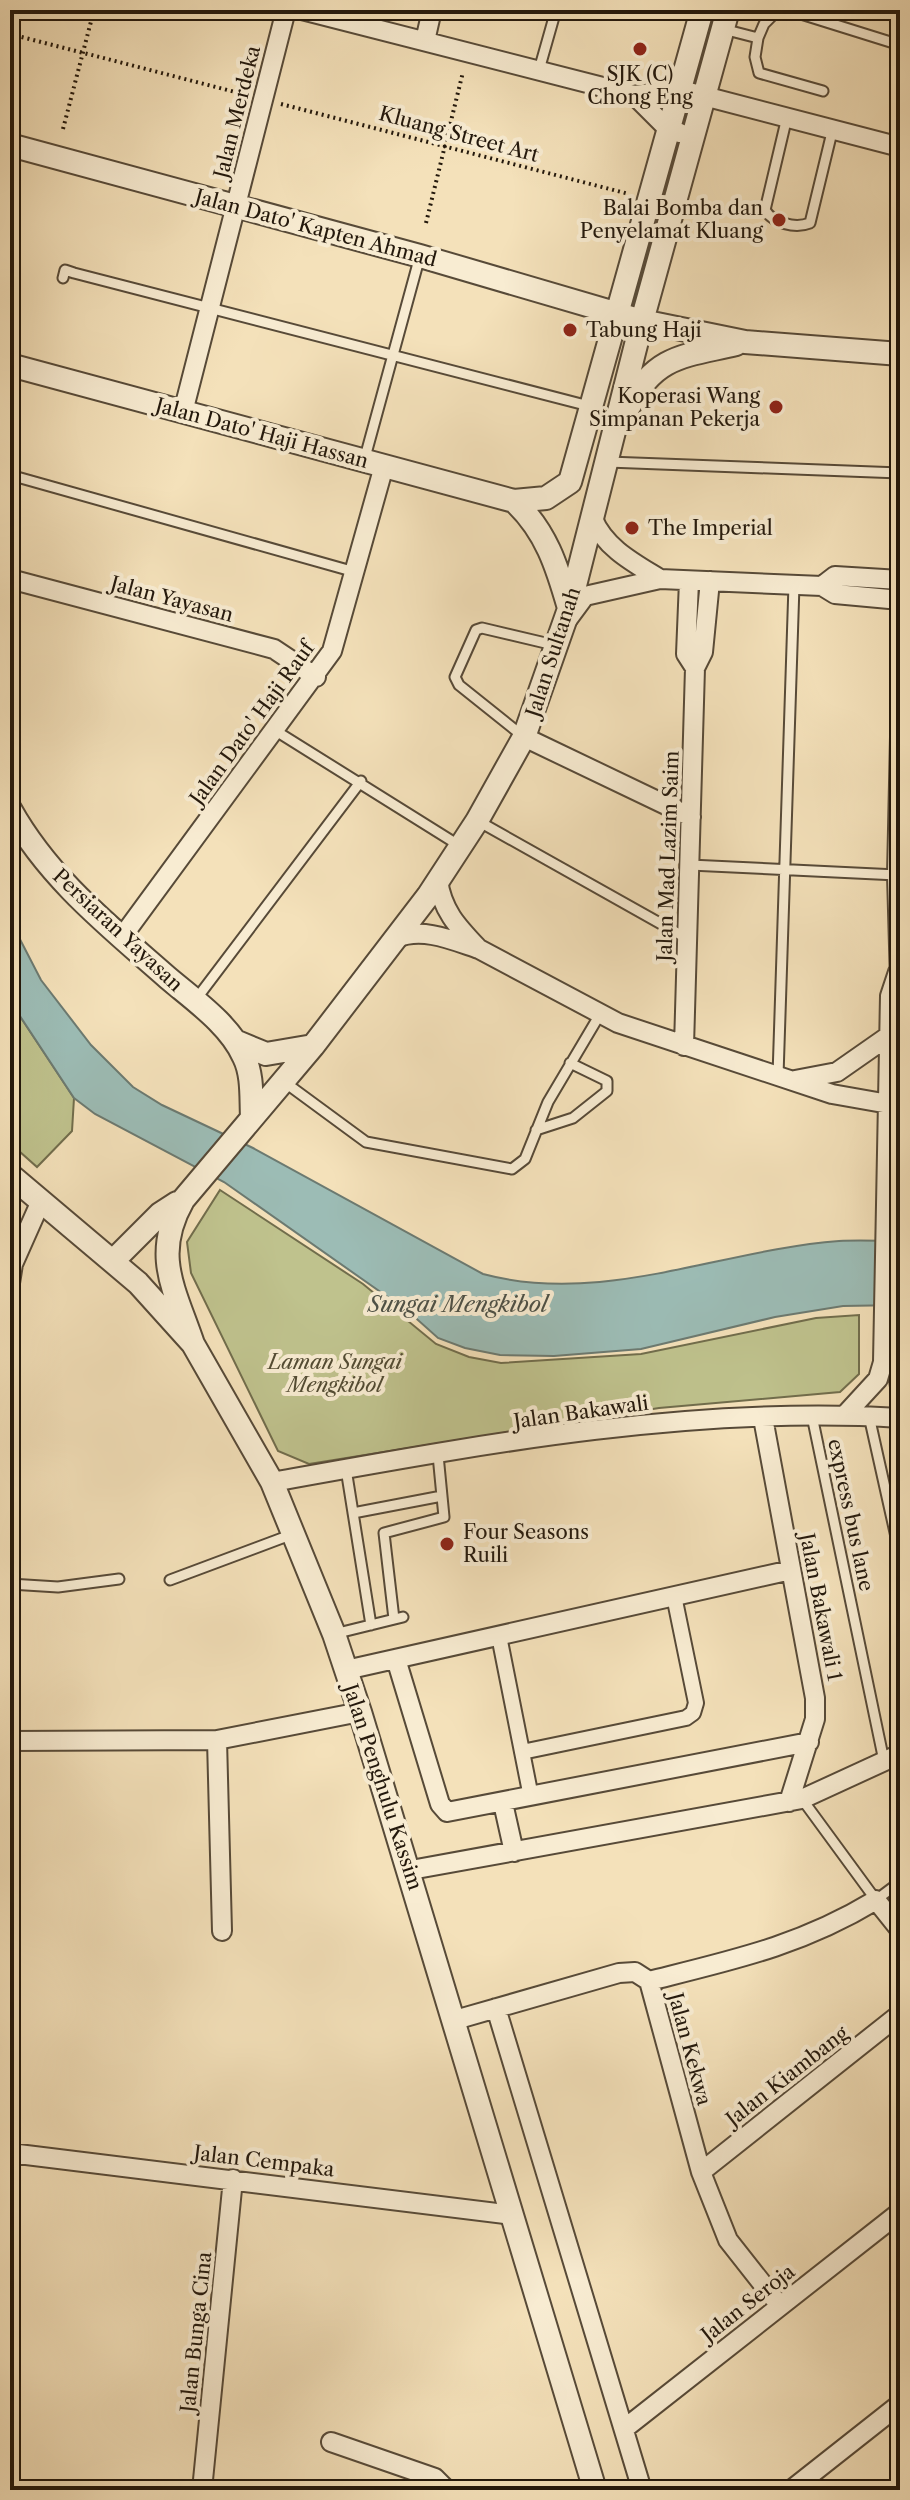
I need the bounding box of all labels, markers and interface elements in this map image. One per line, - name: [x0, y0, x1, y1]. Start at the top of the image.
- marker: SJK (C) Chong Eng: [631, 40, 649, 58]
- street label: Jalan Merdeka: [208, 43, 265, 184]
- place label: SJK (C) Chong Eng: [587, 62, 693, 109]
- street label: Kluang Street Art: [377, 101, 541, 167]
- street label: Jalan Dato' Kapten Ahmad: [190, 183, 440, 272]
- place label: Balai Bomba dan Penyelamat Kluang: [580, 196, 763, 243]
- marker: Balai Bomba dan Penyelamat Kluang: [770, 211, 788, 229]
- place label: Tabung Haji: [586, 318, 702, 342]
- marker: Tabung Haji: [561, 321, 579, 339]
- place label: Koperasi Wang Simpanan Pekerja: [589, 384, 760, 431]
- street label: Jalan Dato' Haji Hassan: [150, 392, 372, 473]
- marker: Koperasi Wang Simpanan Pekerja: [767, 398, 785, 416]
- place label: The Imperial: [648, 516, 773, 540]
- marker: The Imperial: [623, 519, 641, 537]
- street label: Jalan Yayasan: [105, 570, 237, 627]
- street label: Jalan Sultanah: [520, 584, 585, 723]
- street label: Jalan Dato' Haji Rauf: [183, 634, 321, 812]
- street label: Jalan Mad Lazim Saim: [652, 750, 684, 965]
- street label: Persiaran Yayasan: [48, 864, 188, 997]
- water label: Sungai Mengkibol: [366, 1291, 551, 1318]
- park label: Laman Sungai Mengkibol: [266, 1350, 404, 1397]
- street label: Jalan Bakawali: [509, 1391, 650, 1434]
- street label: express bus lane: [823, 1437, 879, 1593]
- place label: Four Seasons Ruili: [463, 1520, 589, 1567]
- street label: Jalan Bakawali 1: [794, 1528, 847, 1683]
- marker: Four Seasons Ruili: [438, 1535, 456, 1553]
- street label: Jalan Penghulu Kassim: [337, 1678, 428, 1893]
- street label: Jalan Kekwa: [663, 1987, 717, 2108]
- street label: Jalan Kiambang: [719, 2021, 853, 2133]
- street label: Jalan Cempaka: [189, 2140, 336, 2182]
- street label: Jalan Bunga Cina: [175, 2250, 216, 2416]
- street label: Jalan Seroja: [694, 2259, 800, 2349]

